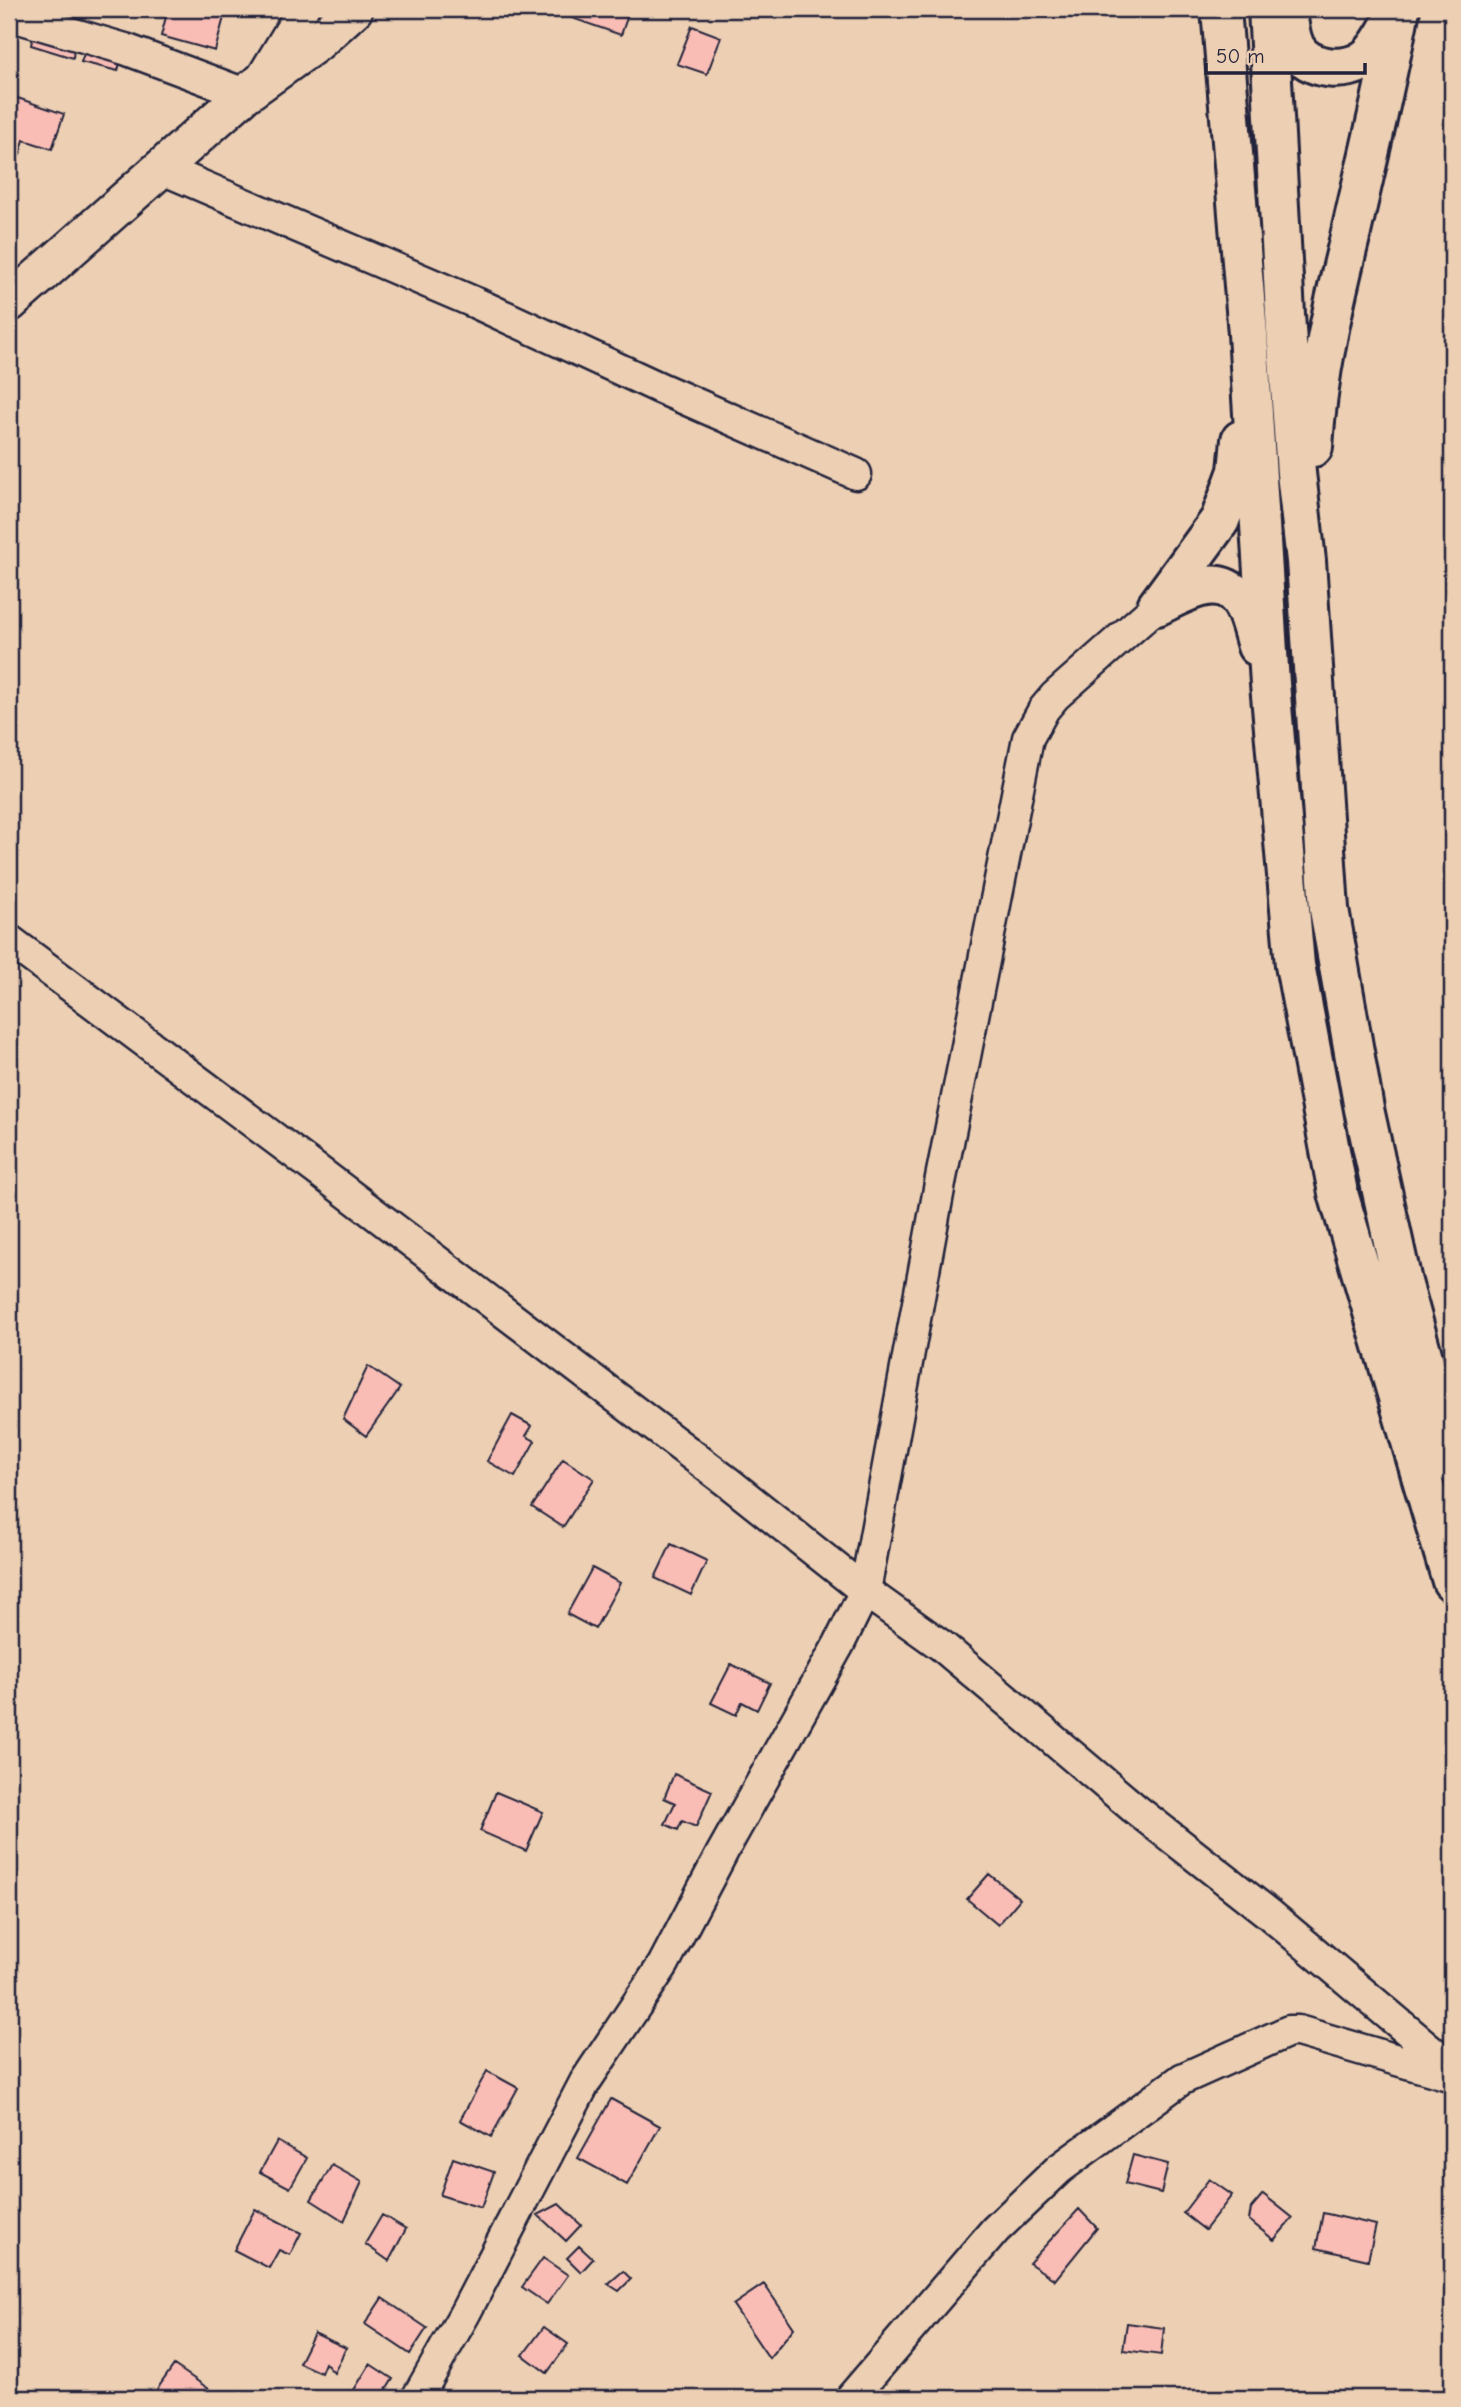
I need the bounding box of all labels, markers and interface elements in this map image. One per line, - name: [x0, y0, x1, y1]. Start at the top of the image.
- scale bar: [1206, 32, 1365, 76]
- text: 50 m: [1216, 44, 1265, 68]

